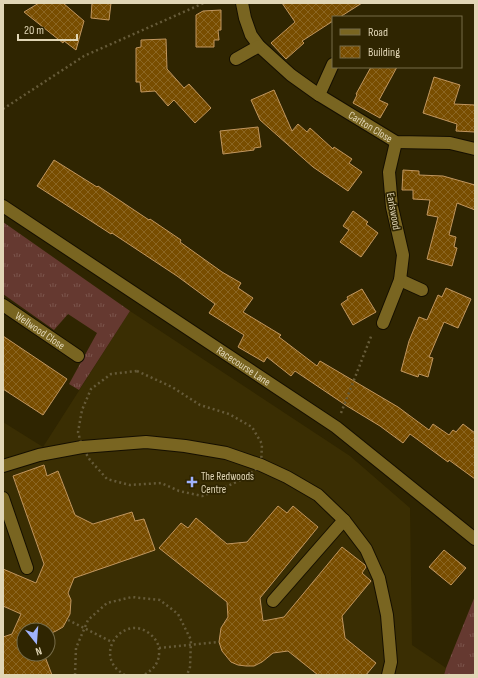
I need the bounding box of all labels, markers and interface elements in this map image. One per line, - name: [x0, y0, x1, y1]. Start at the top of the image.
- scale bar: [18, 16, 77, 42]
- legend: [332, 16, 462, 68]
- text: 20 m: [24, 23, 44, 38]
- text: Road: [368, 25, 388, 40]
- text: Building: [368, 45, 400, 60]
- street label: Carlton Close: [346, 109, 395, 145]
- street label: Earlswood: [384, 191, 403, 231]
- street label: Wellwood Close: [12, 309, 67, 352]
- street label: Racecourse Lane: [214, 344, 273, 389]
- place label: The Redwoods Centre: [201, 470, 254, 496]
- marker: The Redwoods Centre: [186, 476, 198, 488]
- north arrow: [16, 622, 56, 662]
- text: N: [34, 644, 43, 658]

